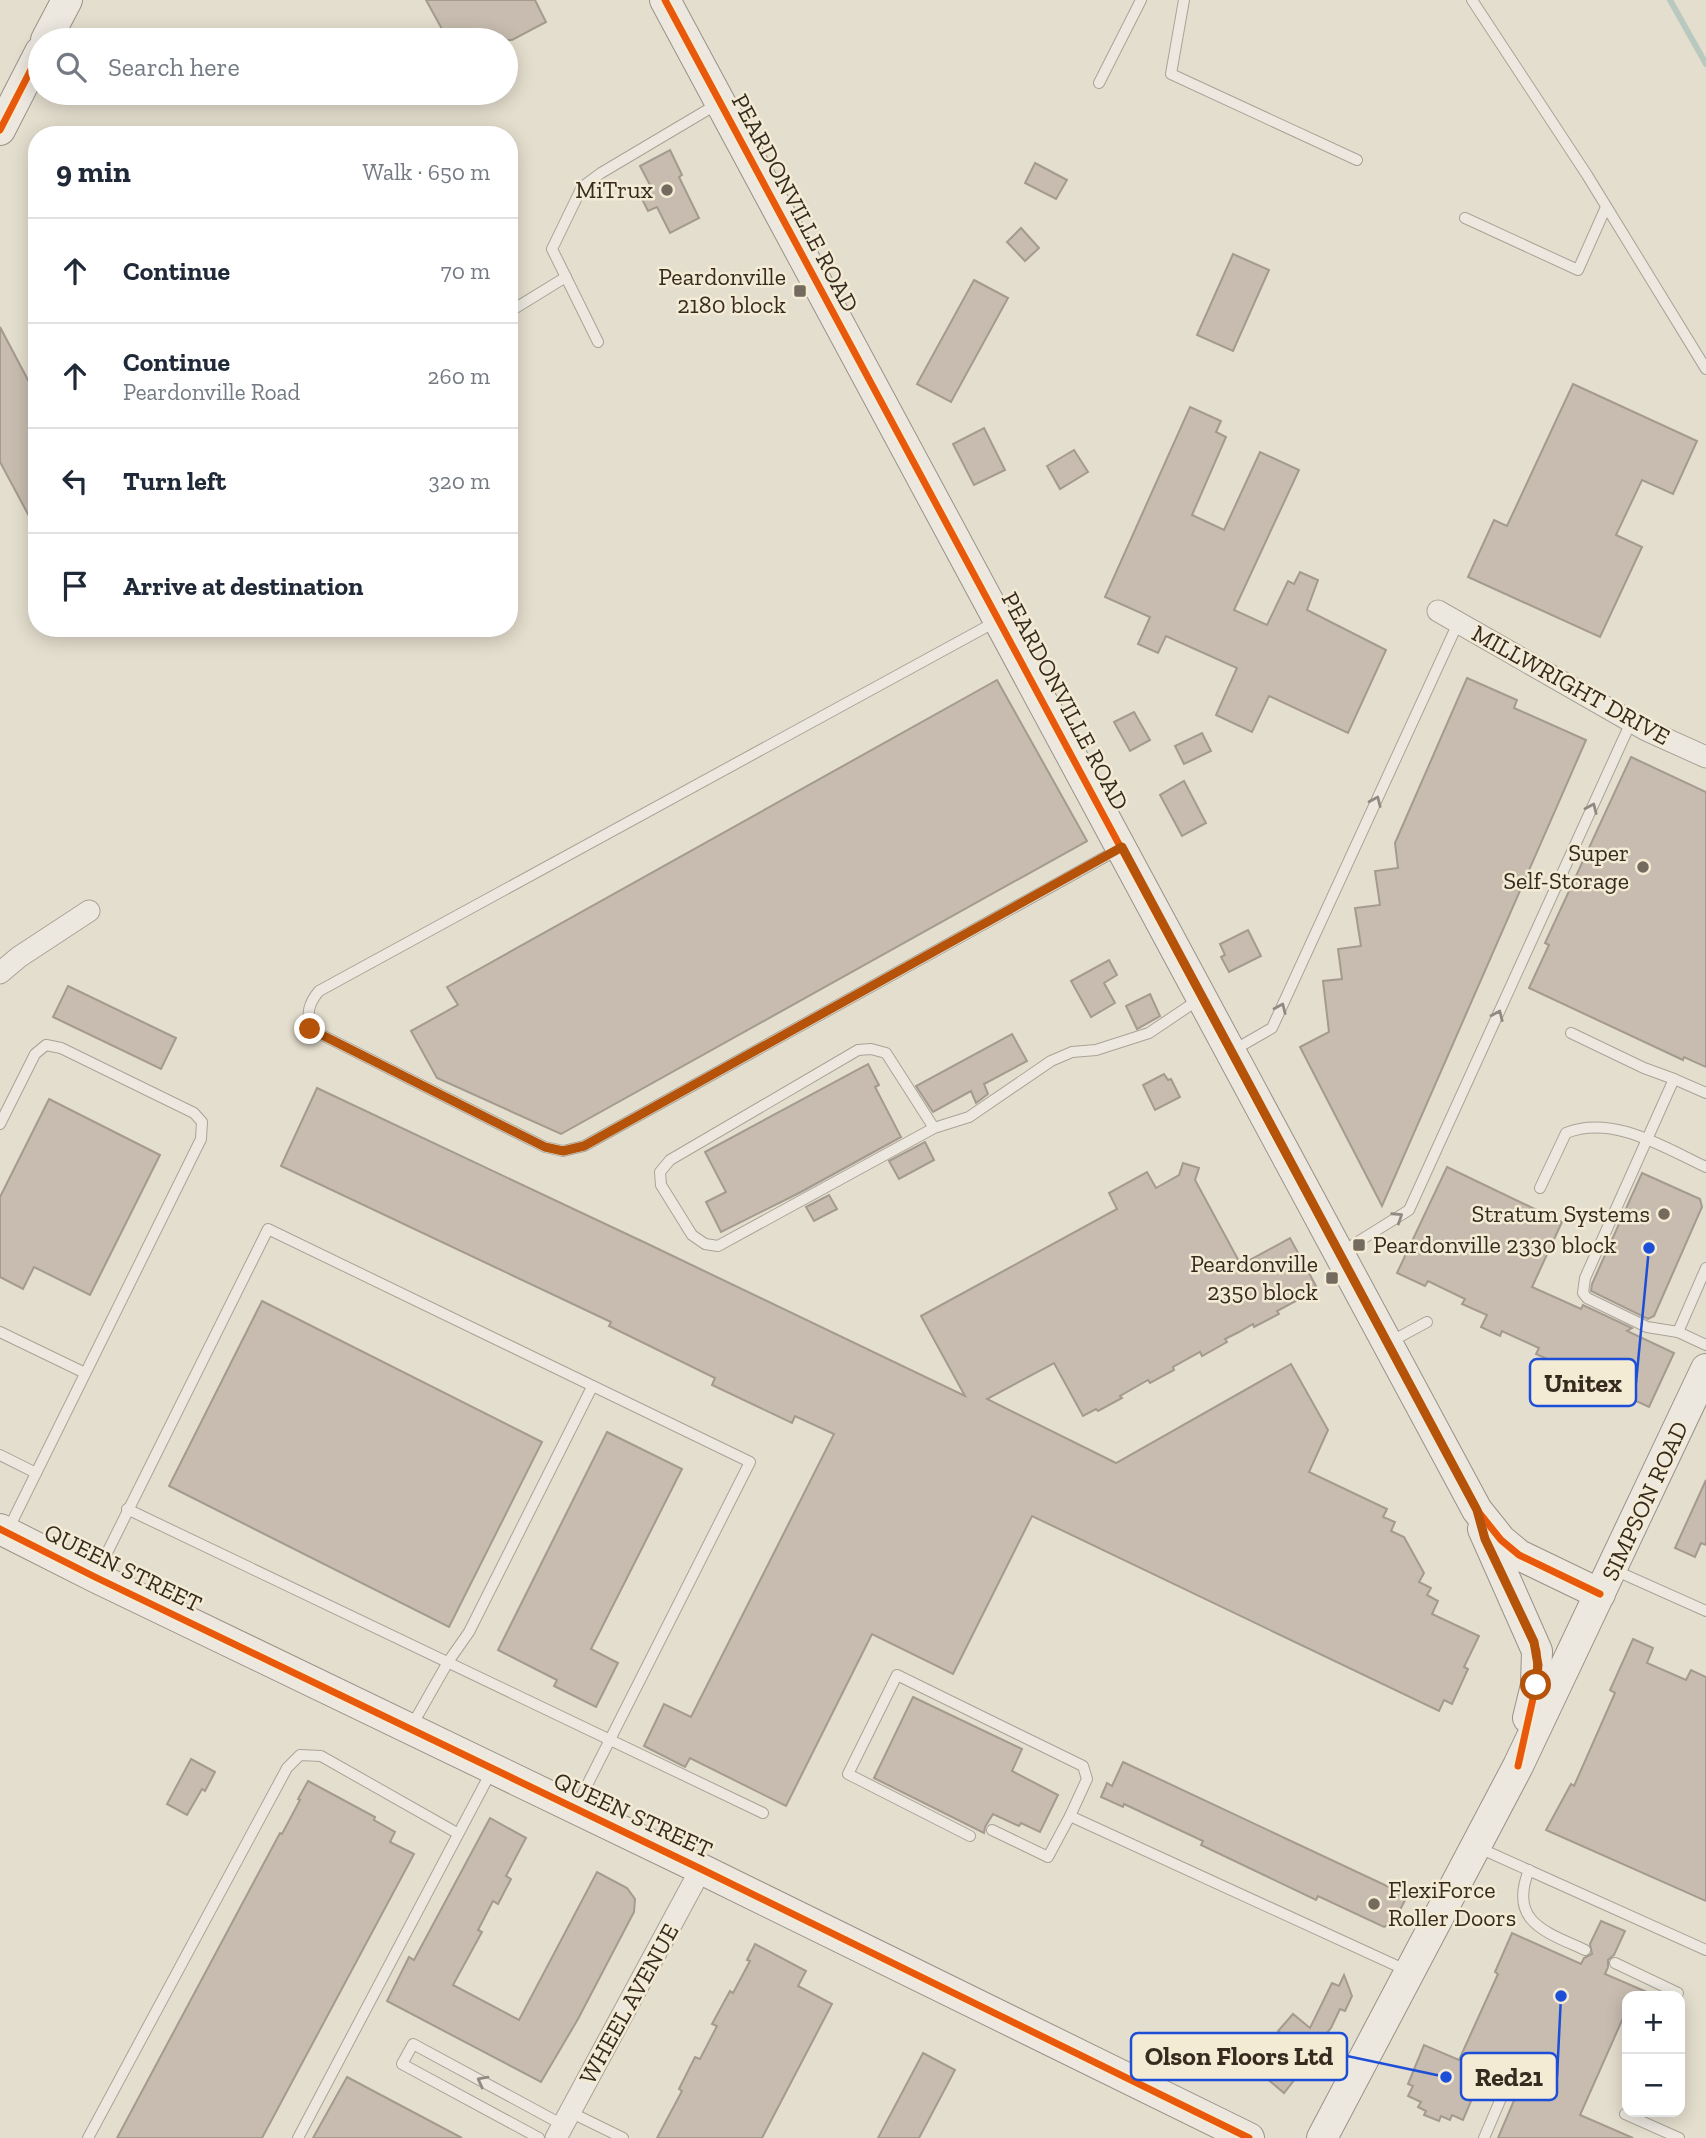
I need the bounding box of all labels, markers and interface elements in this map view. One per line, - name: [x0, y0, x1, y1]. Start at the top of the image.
- search box: [28, 28, 518, 105]
- icon: search: [52, 48, 90, 86]
- text: Search here: [108, 51, 240, 83]
- street label: PEARDONVILLE ROAD: [726, 89, 865, 317]
- text: 9 min: [56, 154, 131, 190]
- text: Walk · 650 m: [363, 158, 490, 186]
- place label: MiTrux: [575, 175, 653, 204]
- marker: MiTrux: [659, 182, 675, 198]
- icon: ahead: [56, 252, 94, 290]
- text: Continue: [123, 255, 230, 287]
- text: 70 m: [441, 257, 490, 285]
- place label: Peardonville 2180 block: [658, 262, 787, 319]
- marker: Peardonville 2180 block: [792, 283, 808, 299]
- text: Continue: [123, 346, 230, 378]
- icon: ahead: [56, 357, 94, 395]
- text: 260 m: [428, 362, 490, 390]
- text: Peardonville Road: [123, 378, 300, 406]
- icon: left: [56, 462, 94, 500]
- text: Turn left: [123, 465, 226, 497]
- text: 320 m: [429, 467, 490, 495]
- icon: arrive: [56, 567, 94, 605]
- text: Arrive at destination: [123, 570, 363, 602]
- street label: PEARDONVILLE ROAD: [996, 587, 1135, 815]
- street label: MILLWRIGHT DRIVE: [1467, 618, 1675, 751]
- one-way arrow: [1367, 796, 1381, 808]
- one-way arrow: [1584, 803, 1598, 815]
- place label: Super Self-Storage: [1503, 838, 1629, 895]
- marker: Super Self-Storage: [1635, 859, 1651, 875]
- one-way arrow: [1273, 1003, 1287, 1015]
- one-way arrow: [1490, 1010, 1504, 1022]
- route end: [294, 1013, 325, 1044]
- place label: Stratum Systems: [1472, 1199, 1650, 1228]
- marker: Stratum Systems: [1656, 1206, 1672, 1222]
- one-way arrow: [1391, 1213, 1404, 1226]
- place label: Peardonville 2330 block: [1373, 1230, 1617, 1259]
- marker: Peardonville 2330 block: [1351, 1237, 1367, 1253]
- place label: Peardonville 2350 block: [1190, 1249, 1319, 1306]
- marker: Peardonville 2350 block: [1324, 1270, 1340, 1286]
- callout: Unitex: [1530, 1359, 1636, 1406]
- text: Unitex: [1544, 1367, 1622, 1399]
- street label: SIMPSON ROAD: [1595, 1416, 1694, 1585]
- street label: QUEEN STREET: [40, 1517, 207, 1618]
- route start: [1520, 1669, 1551, 1700]
- street label: QUEEN STREET: [549, 1765, 717, 1864]
- place label: FlexiForce Roller Doors: [1388, 1875, 1516, 1932]
- marker: FlexiForce Roller Doors: [1366, 1896, 1382, 1912]
- street label: WHEEL AVENUE: [573, 1919, 685, 2089]
- map controls: [1622, 1991, 1685, 2117]
- button: +: [1622, 1991, 1685, 2054]
- callout: Olson Floors Ltd: [1131, 2033, 1347, 2080]
- text: Olson Floors Ltd: [1145, 2040, 1333, 2072]
- callout: Red21: [1461, 2053, 1557, 2100]
- button: −: [1622, 2054, 1685, 2117]
- text: Red21: [1475, 2061, 1544, 2093]
- one-way arrow: [476, 2076, 489, 2089]

